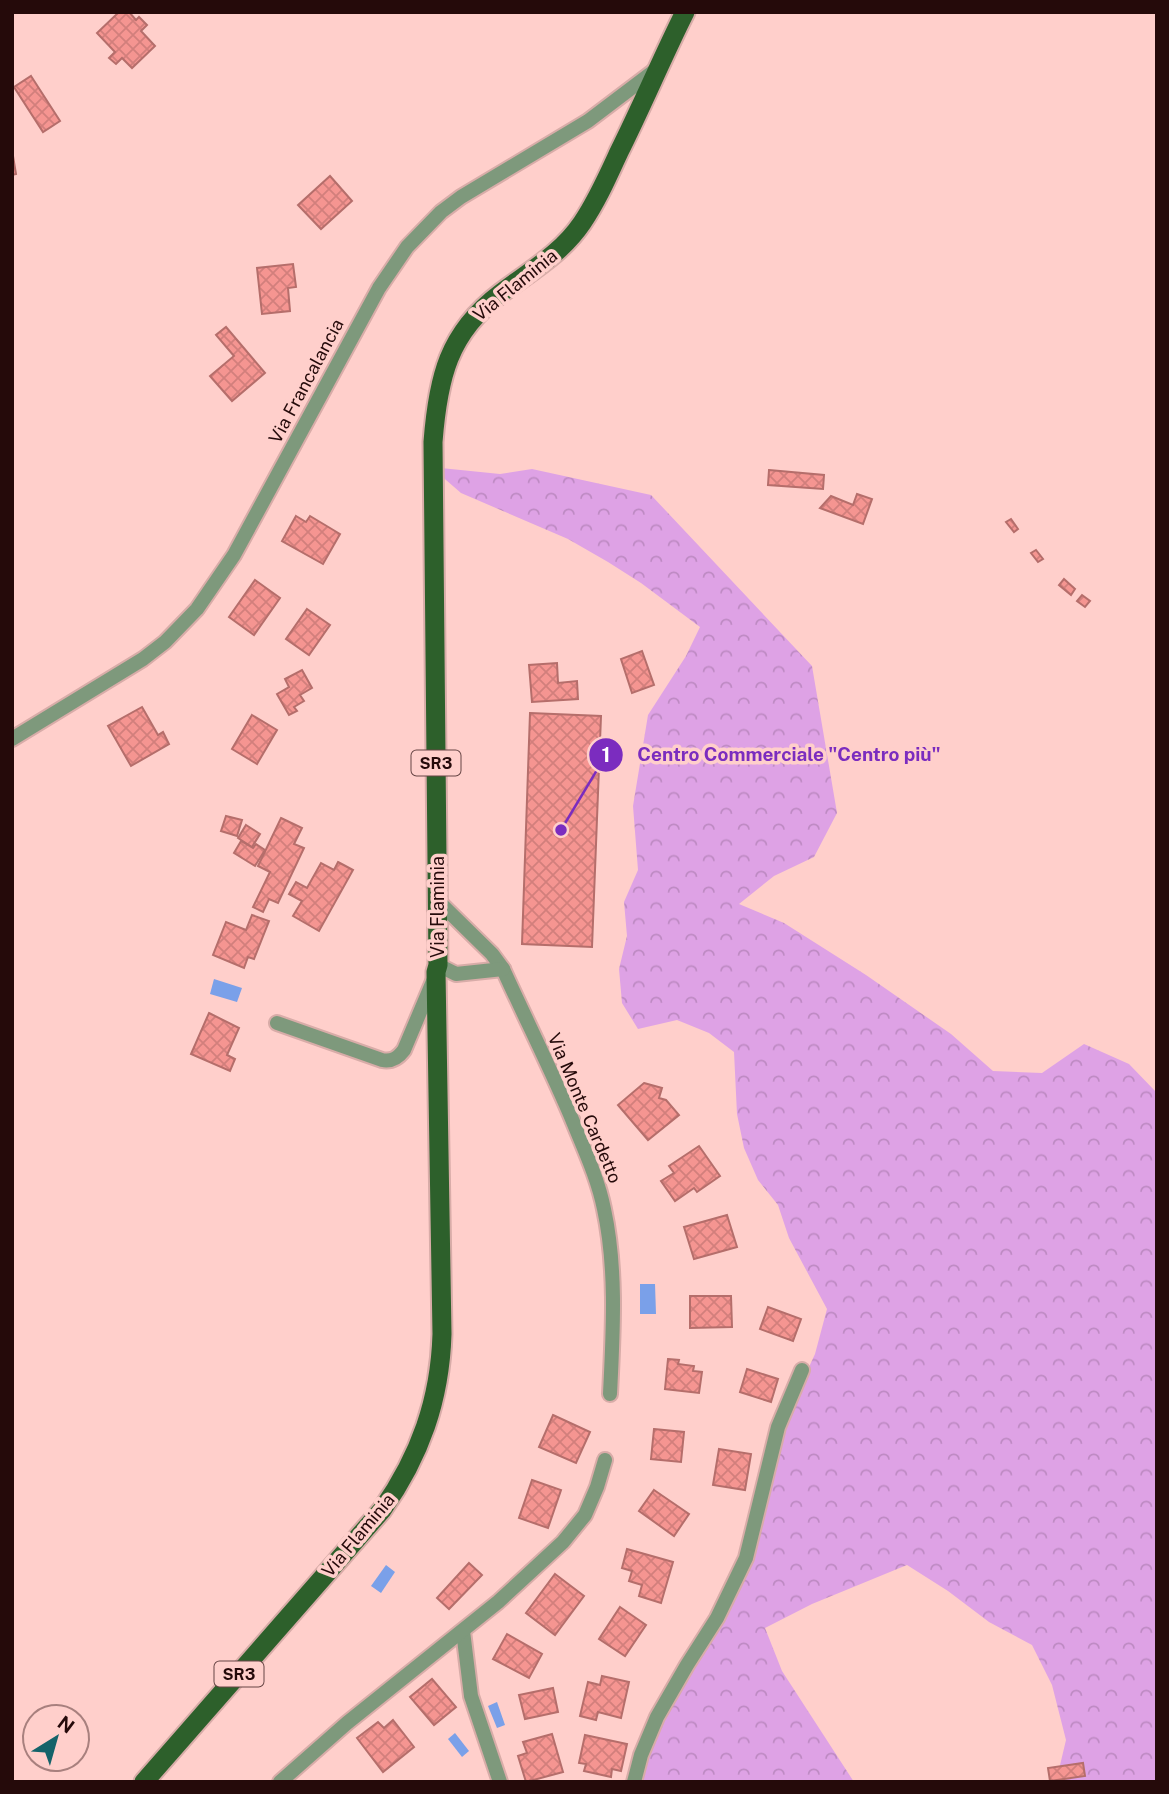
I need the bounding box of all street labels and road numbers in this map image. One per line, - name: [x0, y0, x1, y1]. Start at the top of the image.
- street label: Via Flaminia: [469, 245, 561, 325]
- street label: Via Francalancia: [264, 315, 348, 447]
- road number: SR3: [412, 750, 460, 776]
- street label: Via Flaminia: [427, 856, 448, 958]
- street label: Via Monte Cardetto: [544, 1030, 626, 1186]
- street label: Via Flaminia: [317, 1489, 399, 1581]
- road number: SR3: [215, 1662, 264, 1686]

